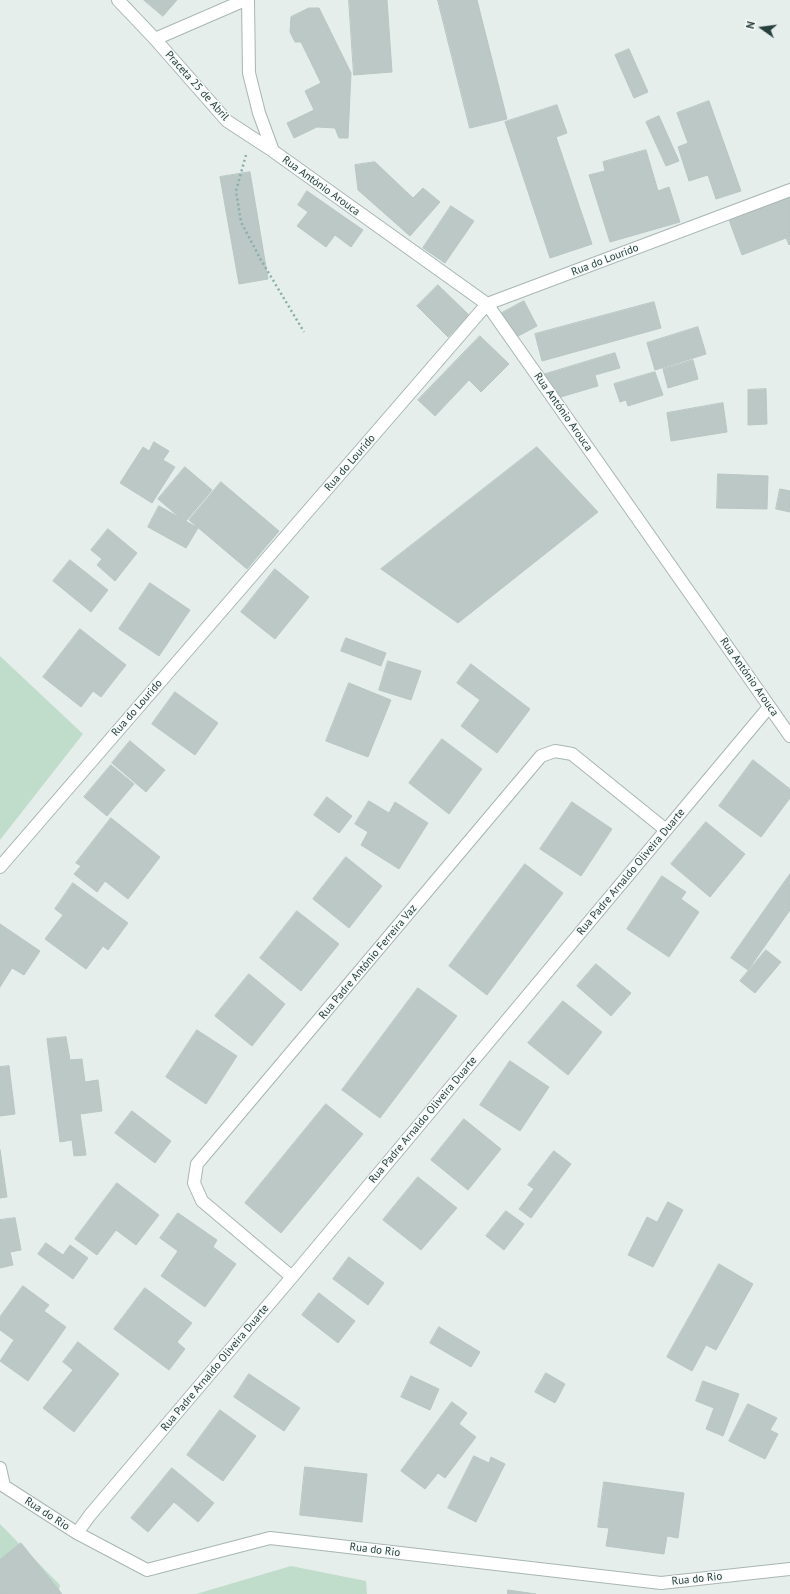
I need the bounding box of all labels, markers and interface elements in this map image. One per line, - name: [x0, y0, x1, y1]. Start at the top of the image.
- north arrow: [742, 8, 782, 48]
- text: N: [743, 20, 758, 30]
- street label: Praceta 25 de Abril: [162, 49, 232, 123]
- street label: Rua António Arouca: [280, 153, 362, 219]
- street label: Rua do Lourido: [570, 241, 640, 279]
- street label: Rua António Arouca: [531, 370, 595, 454]
- street label: Rua do Lourido: [322, 432, 378, 494]
- street label: Rua António Arouca: [717, 635, 781, 719]
- street label: Rua do Lourido: [109, 677, 165, 739]
- street label: Rua Padre Arnaldo Oliveira Duarte: [574, 806, 688, 938]
- street label: Rua Padre António Ferreira Vaz: [316, 902, 420, 1022]
- street label: Rua Padre Arnaldo Oliveira Duarte: [366, 1054, 480, 1186]
- street label: Rua Padre Arnaldo Oliveira Duarte: [158, 1302, 272, 1434]
- street label: Rua do Rio: [22, 1495, 72, 1533]
- street label: Rua do Rio: [349, 1540, 401, 1560]
- street label: Rua do Rio: [671, 1570, 723, 1588]

